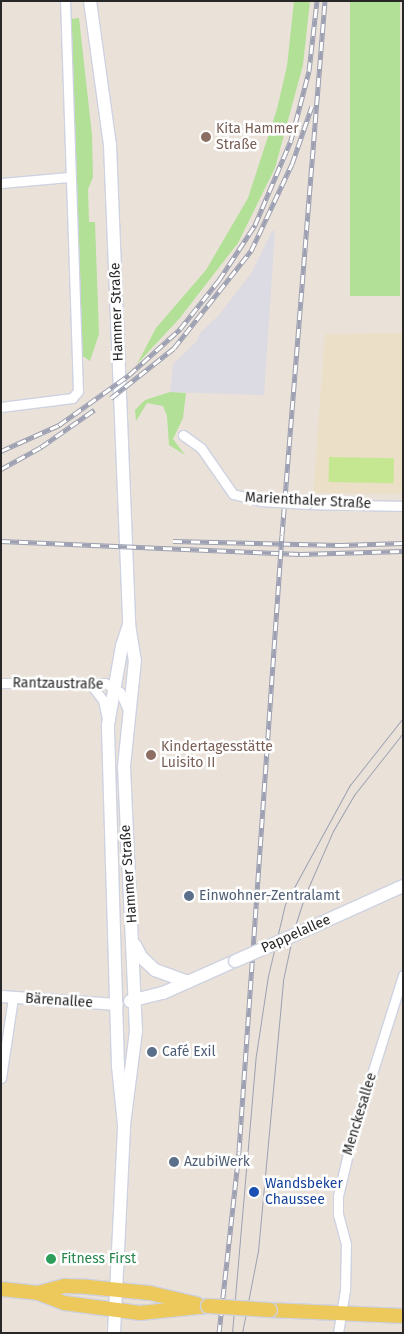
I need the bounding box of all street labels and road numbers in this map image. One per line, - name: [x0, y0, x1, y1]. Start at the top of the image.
- street label: Hammer Straße: [107, 262, 127, 362]
- street label: Marienthaler Straße: [244, 489, 372, 513]
- street label: Rantzaustraße: [12, 675, 104, 693]
- street label: Hammer Straße: [117, 824, 141, 924]
- street label: Pappelallee: [259, 911, 333, 957]
- street label: Bärenallee: [25, 990, 93, 1012]
- street label: Menckesallee: [339, 1071, 381, 1157]

